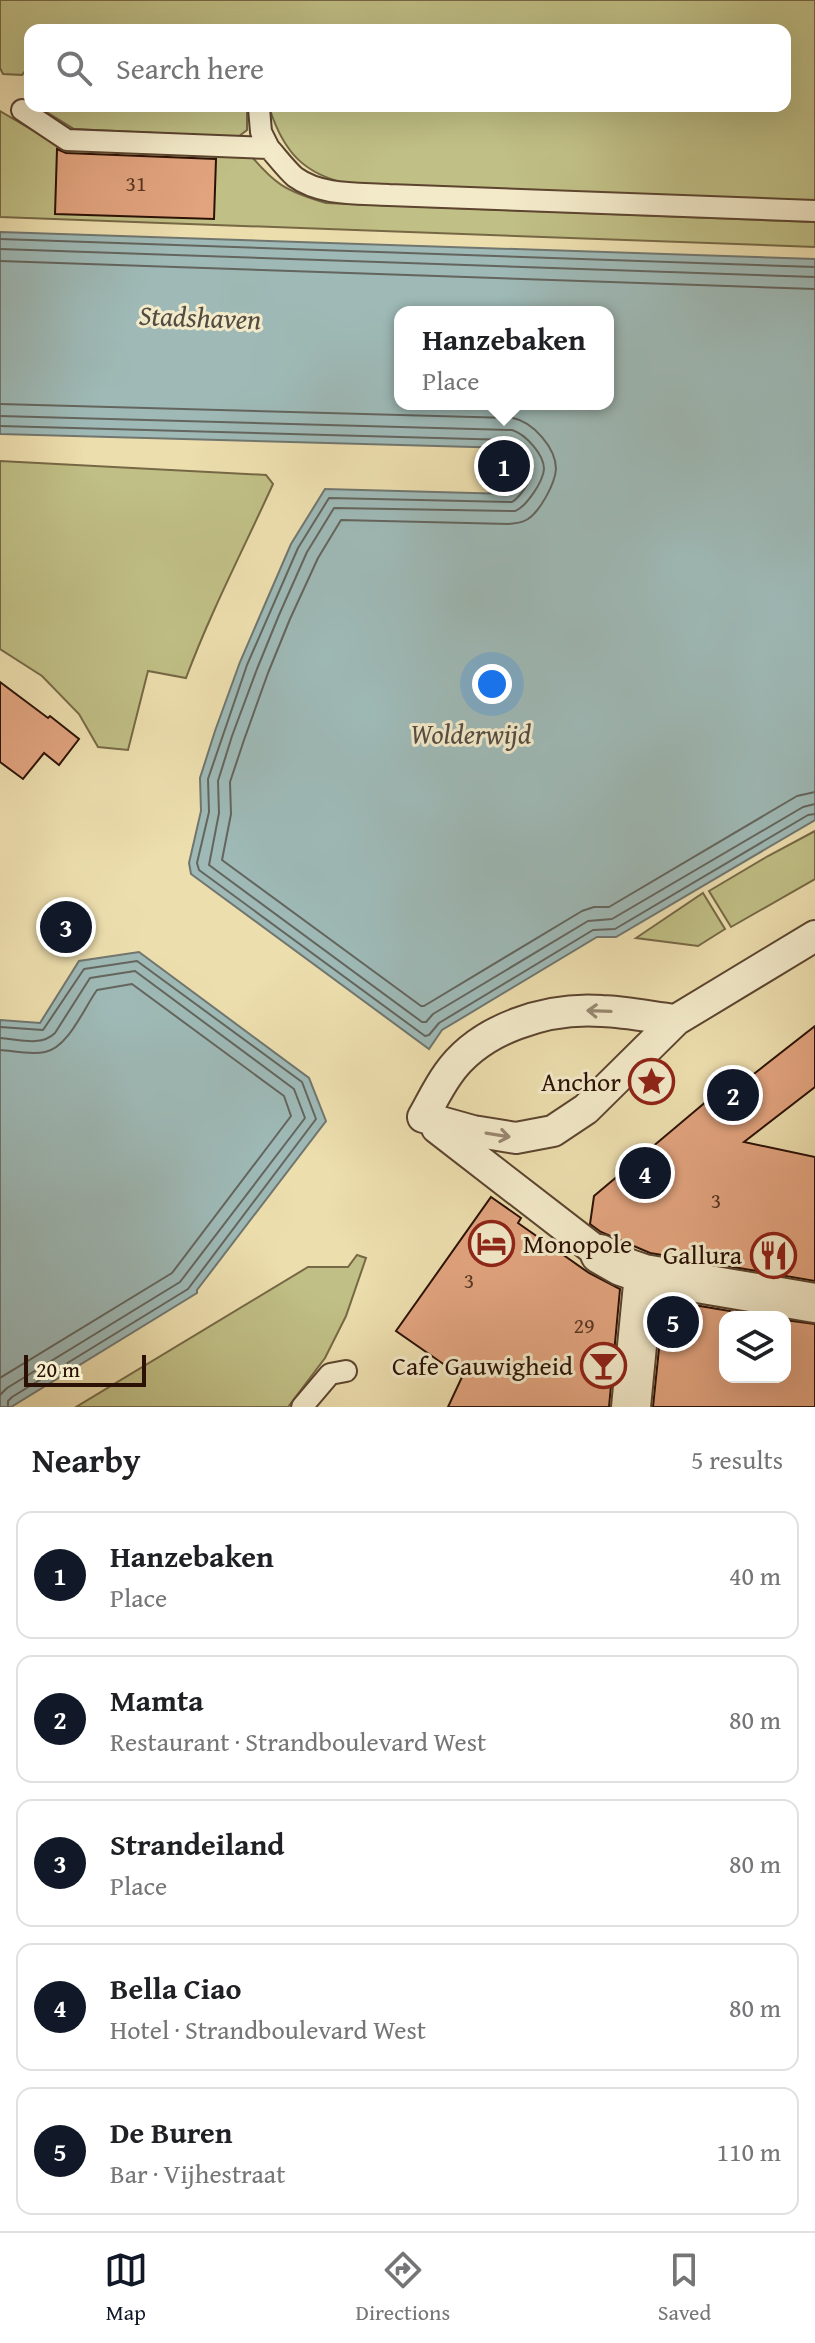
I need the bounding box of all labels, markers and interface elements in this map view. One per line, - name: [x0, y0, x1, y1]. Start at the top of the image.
- search box: [24, 24, 791, 112]
- icon: search: [52, 46, 96, 90]
- text: Search here: [116, 46, 264, 90]
- house number: 31: [125, 167, 147, 199]
- water label: Stadshaven: [138, 294, 262, 339]
- popup: [394, 306, 614, 410]
- text: Hanzebaken: [422, 317, 586, 361]
- text: Place: [422, 361, 479, 400]
- pin: 1: [478, 436, 530, 496]
- your location: [472, 664, 512, 704]
- water label: Wolderwijd: [411, 713, 531, 754]
- pin: 3: [40, 897, 92, 957]
- one-way arrow: [586, 1004, 612, 1019]
- place icon: Anchor: [628, 1058, 676, 1106]
- place label: Anchor: [541, 1062, 621, 1101]
- pin: 2: [707, 1065, 759, 1125]
- one-way arrow: [485, 1129, 511, 1144]
- pin: 4: [619, 1143, 671, 1203]
- house number: 3: [711, 1184, 721, 1216]
- hotel icon: Monopole: [468, 1220, 516, 1268]
- place label: Monopole: [523, 1224, 632, 1263]
- restaurant icon: Gallura: [749, 1231, 797, 1279]
- place label: Gallura: [663, 1235, 743, 1274]
- house number: 3: [464, 1264, 474, 1296]
- pin: 5: [647, 1292, 699, 1352]
- house number: 29: [573, 1309, 595, 1341]
- map controls: [719, 1311, 791, 1383]
- button: layers: [719, 1311, 791, 1383]
- bar icon: Cafe Gauwigheid: [580, 1342, 628, 1390]
- place label: Cafe Gauwigheid: [392, 1346, 573, 1385]
- scale bar: [24, 1351, 146, 1387]
- text: 20 m: [36, 1353, 80, 1385]
- text: Nearby: [32, 1435, 141, 1484]
- text: 5 results: [691, 1440, 783, 1479]
- text: Hanzebaken: [110, 1534, 274, 1578]
- text: 1: [53, 1556, 67, 1595]
- text: 40 m: [729, 1556, 781, 1595]
- text: Place: [110, 1578, 167, 1617]
- text: Mamta: [110, 1678, 204, 1722]
- text: 2: [53, 1700, 67, 1739]
- text: 80 m: [729, 1700, 781, 1739]
- text: Restaurant · Strandboulevard West: [110, 1722, 486, 1761]
- text: Strandeiland: [110, 1822, 285, 1866]
- text: 3: [53, 1844, 67, 1883]
- text: 80 m: [729, 1844, 781, 1883]
- text: Place: [110, 1866, 167, 1905]
- text: Bella Ciao: [110, 1966, 241, 2010]
- text: 4: [53, 1988, 67, 2027]
- text: 80 m: [729, 1988, 781, 2027]
- text: Hotel · Strandboulevard West: [110, 2010, 426, 2049]
- text: De Buren: [110, 2110, 232, 2154]
- text: 5: [53, 2132, 67, 2171]
- text: 110 m: [716, 2132, 781, 2171]
- text: Bar · Vijhestraat: [110, 2154, 285, 2193]
- tab: Map: [104, 2248, 148, 2328]
- tab: Directions: [356, 2248, 450, 2328]
- tab: Saved: [658, 2248, 711, 2328]

